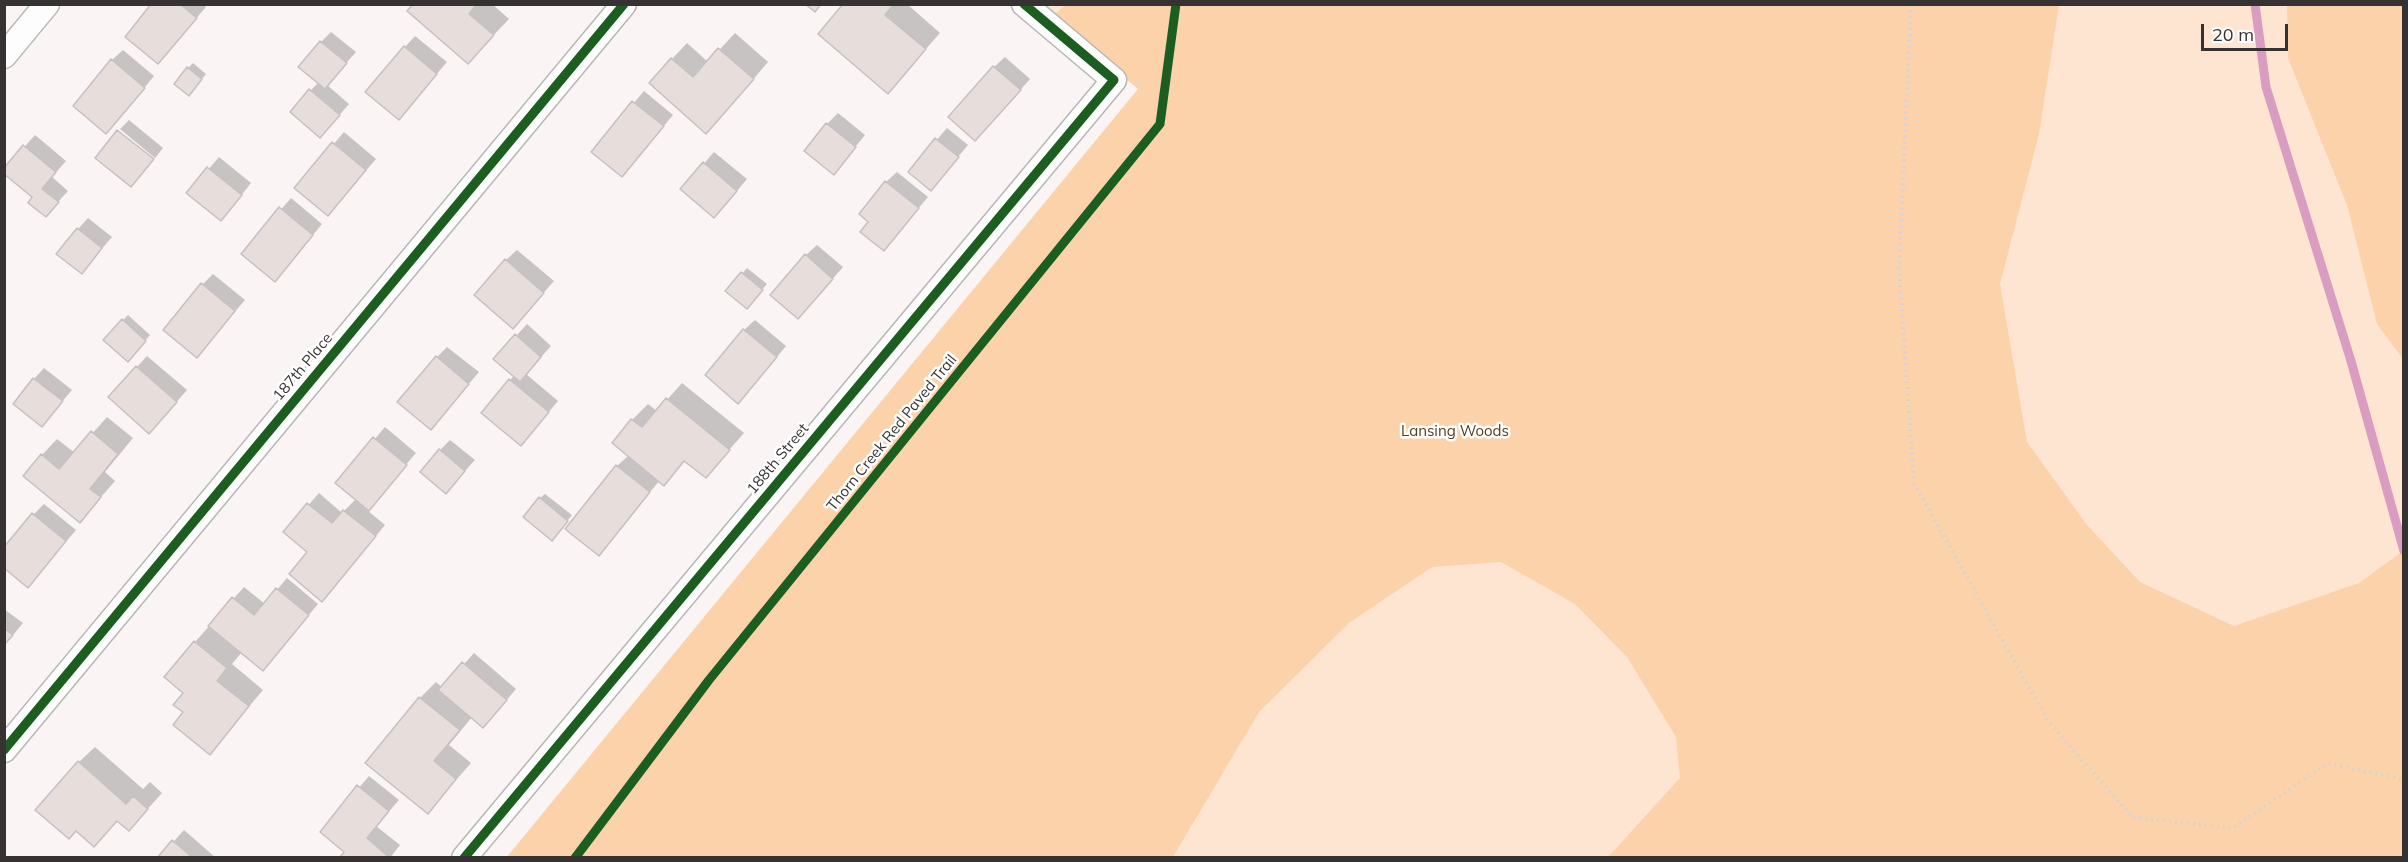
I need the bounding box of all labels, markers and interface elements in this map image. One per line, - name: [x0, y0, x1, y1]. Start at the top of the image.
- scale bar: [2204, 12, 2291, 50]
- text: 20 m: [2212, 23, 2254, 46]
- street label: 187th Place: [270, 330, 336, 404]
- street label: Thorn Creek Red Paved Trail: [823, 351, 961, 515]
- street label: 188th Street: [743, 420, 813, 498]
- park label: Lansing Woods: [1401, 422, 1509, 440]

